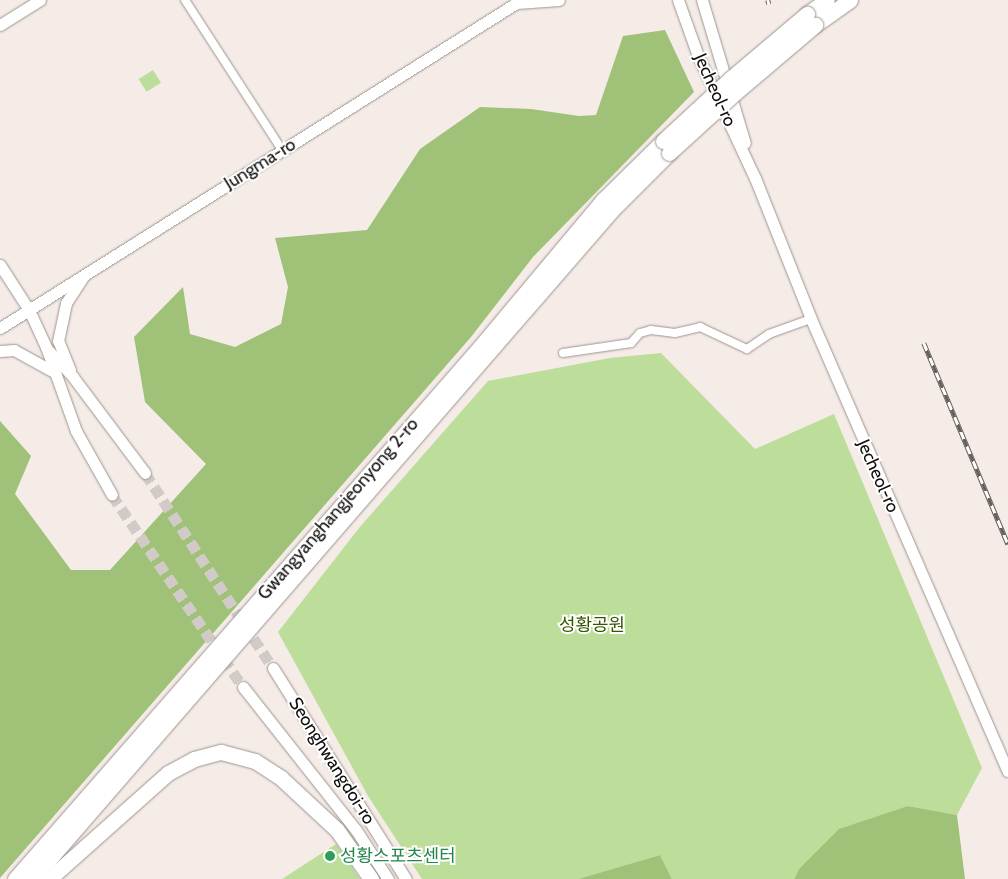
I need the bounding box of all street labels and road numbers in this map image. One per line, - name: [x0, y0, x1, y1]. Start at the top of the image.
- street label: Jecheol-ro: [689, 50, 741, 130]
- street label: Jungma-ro: [220, 134, 300, 194]
- street label: Gwangyanghangjeonyong 2-ro: [253, 414, 423, 604]
- street label: Jecheol-ro: [852, 436, 904, 516]
- street label: Seonghwangdoi-ro: [284, 694, 380, 828]

